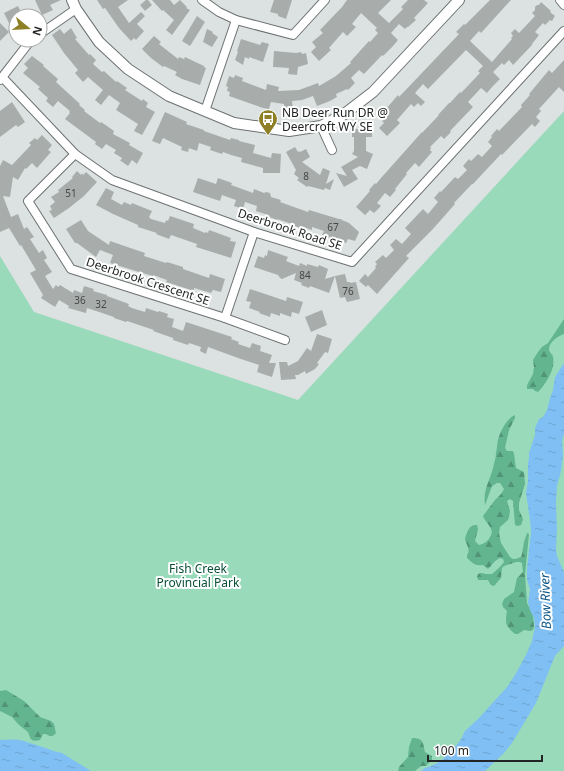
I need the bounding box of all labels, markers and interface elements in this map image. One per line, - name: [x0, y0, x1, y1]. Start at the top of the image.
- north arrow: [8, 8, 48, 48]
- text: N: [29, 25, 47, 38]
- place label: NB Deer Run DR @ Deercroft WY SE: [282, 104, 388, 135]
- bus stop icon: NB Deer Run DR @ Deercroft WY SE: [257, 108, 279, 136]
- house number: 8: [303, 169, 309, 183]
- house number: 51: [65, 186, 77, 200]
- street label: Deerbrook Road SE: [236, 204, 344, 254]
- house number: 67: [327, 220, 339, 234]
- street label: Deerbrook Crescent SE: [84, 253, 212, 309]
- house number: 84: [299, 268, 311, 282]
- house number: 76: [342, 284, 354, 298]
- house number: 36: [74, 293, 86, 307]
- house number: 32: [95, 297, 107, 311]
- park label: Fish Creek Provincial Park: [157, 560, 240, 591]
- water label: Bow River: [535, 572, 555, 629]
- scale bar: [428, 737, 542, 763]
- text: 100 m: [434, 742, 469, 759]

